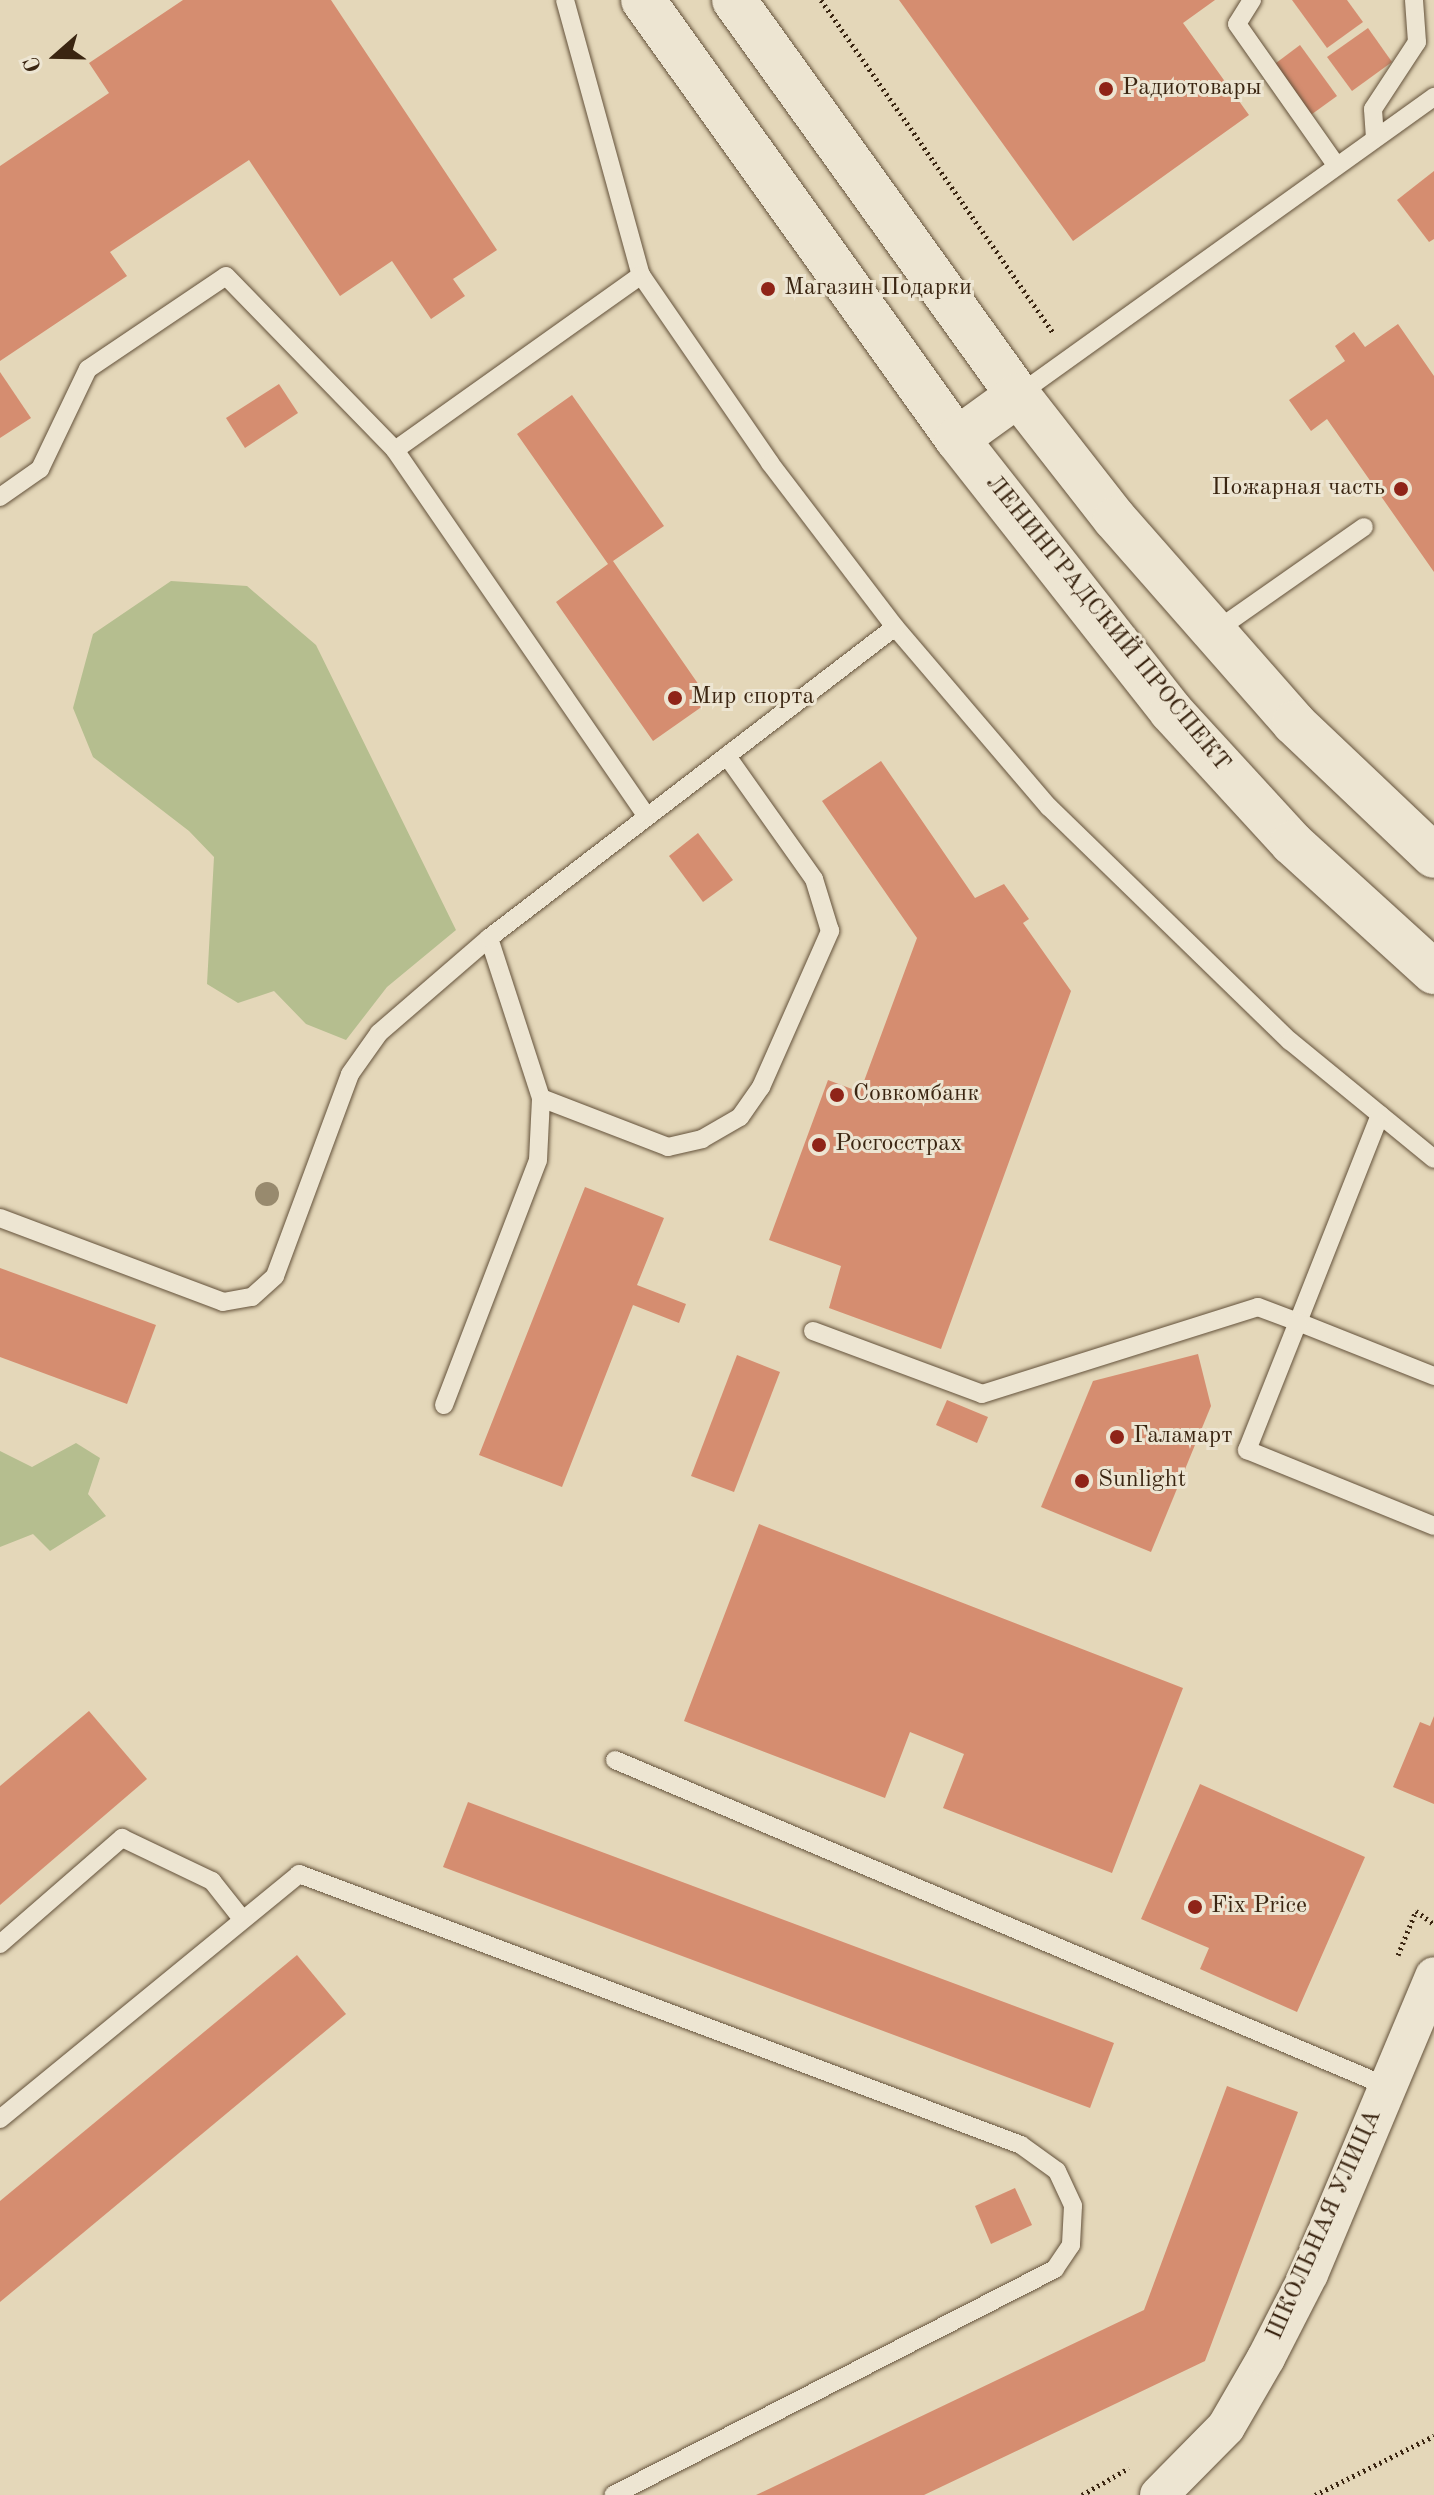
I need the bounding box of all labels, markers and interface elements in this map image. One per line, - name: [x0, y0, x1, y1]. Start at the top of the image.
- north arrow: [16, 16, 96, 96]
- text: С: [21, 54, 46, 75]
- place label: Радиотовары: [1122, 75, 1262, 103]
- marker: Радиотовары: [1097, 80, 1115, 98]
- place label: Магазин Подарки: [784, 275, 972, 303]
- marker: Магазин Подарки: [759, 280, 777, 298]
- street label: ЛЕНИНГРАДСКИЙ ПРОСПЕКТ: [978, 470, 1236, 778]
- place label: Пожарная часть: [1212, 475, 1385, 503]
- marker: Пожарная часть: [1392, 480, 1410, 498]
- place label: Мир спорта: [691, 684, 814, 712]
- marker: Мир спорта: [666, 689, 684, 707]
- place label: Совкомбанк: [853, 1081, 979, 1109]
- marker: Совкомбанк: [828, 1086, 846, 1104]
- place label: Росгосстрах: [835, 1131, 962, 1159]
- marker: Росгосстрах: [810, 1136, 828, 1154]
- place label: Галамарт: [1133, 1423, 1233, 1451]
- marker: Галамарт: [1108, 1428, 1126, 1446]
- place label: Sunlight: [1098, 1467, 1186, 1495]
- marker: Sunlight: [1073, 1472, 1091, 1490]
- place label: Fix Price: [1211, 1893, 1307, 1921]
- marker: Fix Price: [1186, 1898, 1204, 1916]
- street label: ШКОЛЬНАЯ УЛИЦА: [1261, 2105, 1389, 2345]

